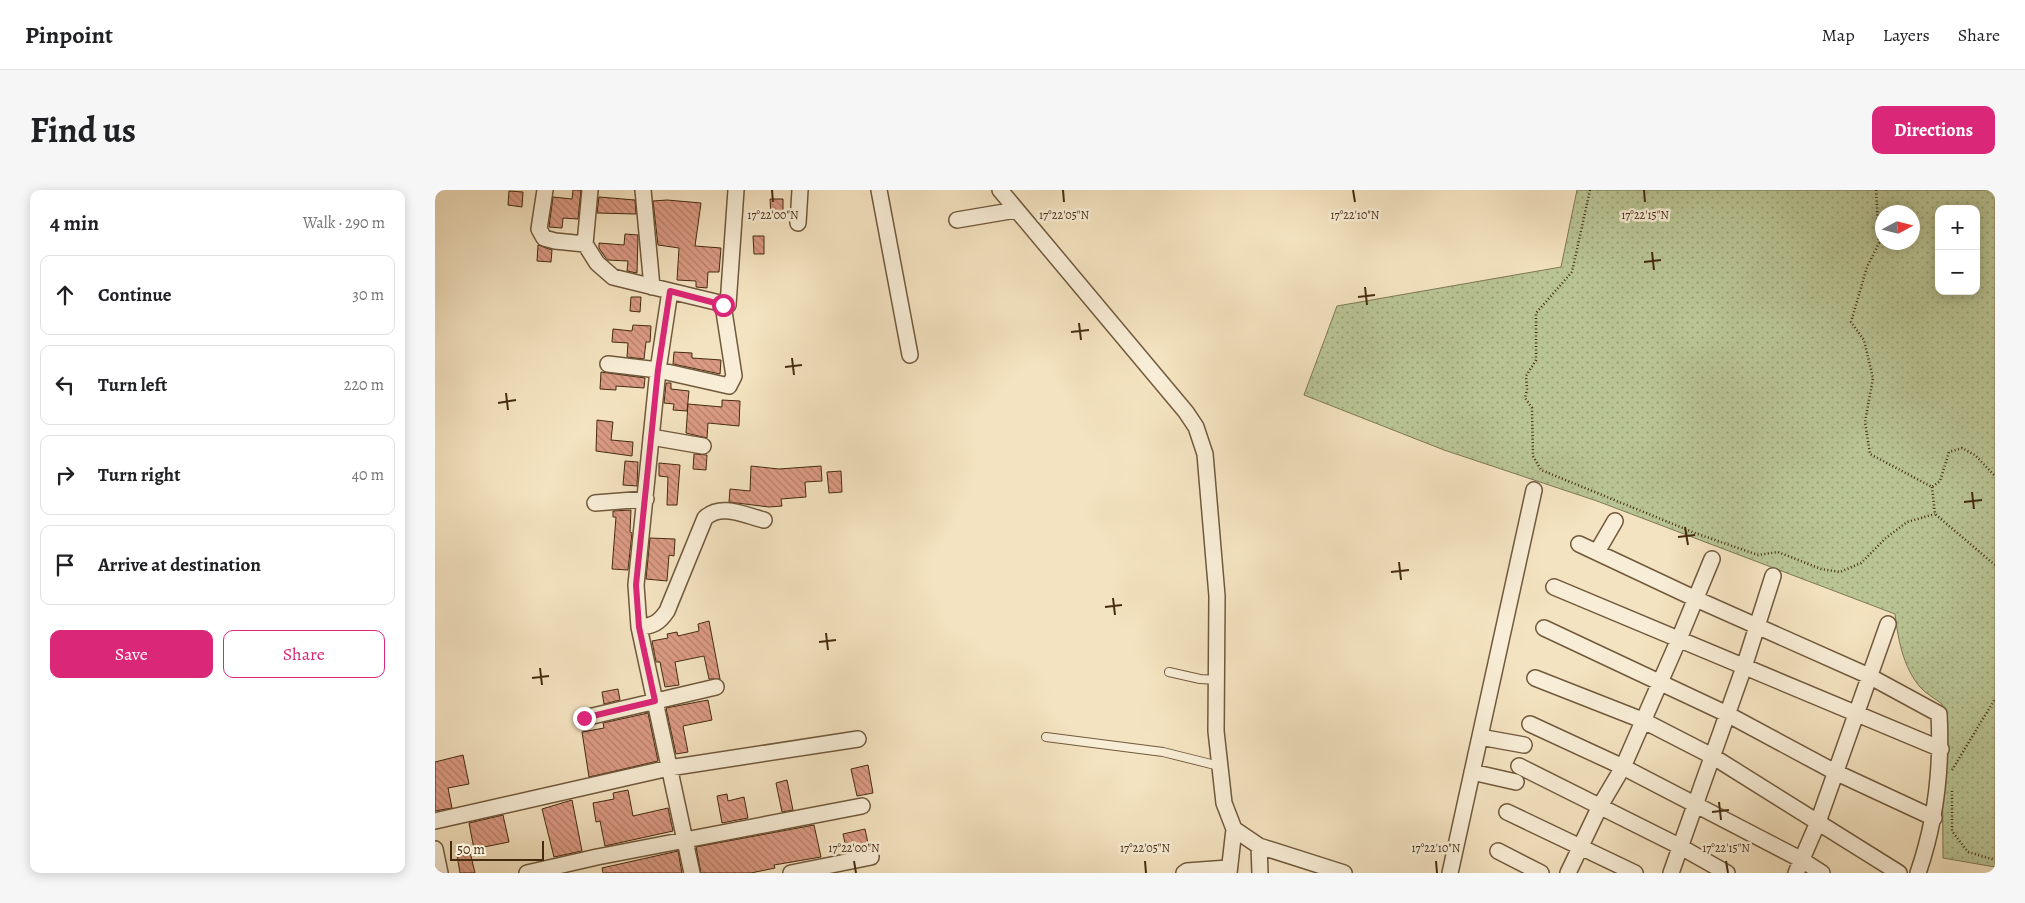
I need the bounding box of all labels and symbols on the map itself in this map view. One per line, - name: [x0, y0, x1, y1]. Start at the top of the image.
- north arrow: [1875, 205, 1920, 250]
- text: 17°22'00"N: [747, 207, 799, 223]
- text: 17°22'05"N: [1039, 207, 1089, 223]
- text: 17°22'10"N: [1331, 207, 1380, 223]
- text: 17°22'15"N: [1621, 207, 1669, 223]
- route start: [712, 294, 735, 317]
- route end: [573, 707, 596, 730]
- scale bar: [450, 838, 544, 861]
- text: 17°22'00"N: [828, 840, 880, 856]
- text: 17°22'05"N: [1120, 840, 1170, 856]
- text: 17°22'10"N: [1412, 840, 1461, 856]
- text: 17°22'15"N: [1702, 840, 1750, 856]

